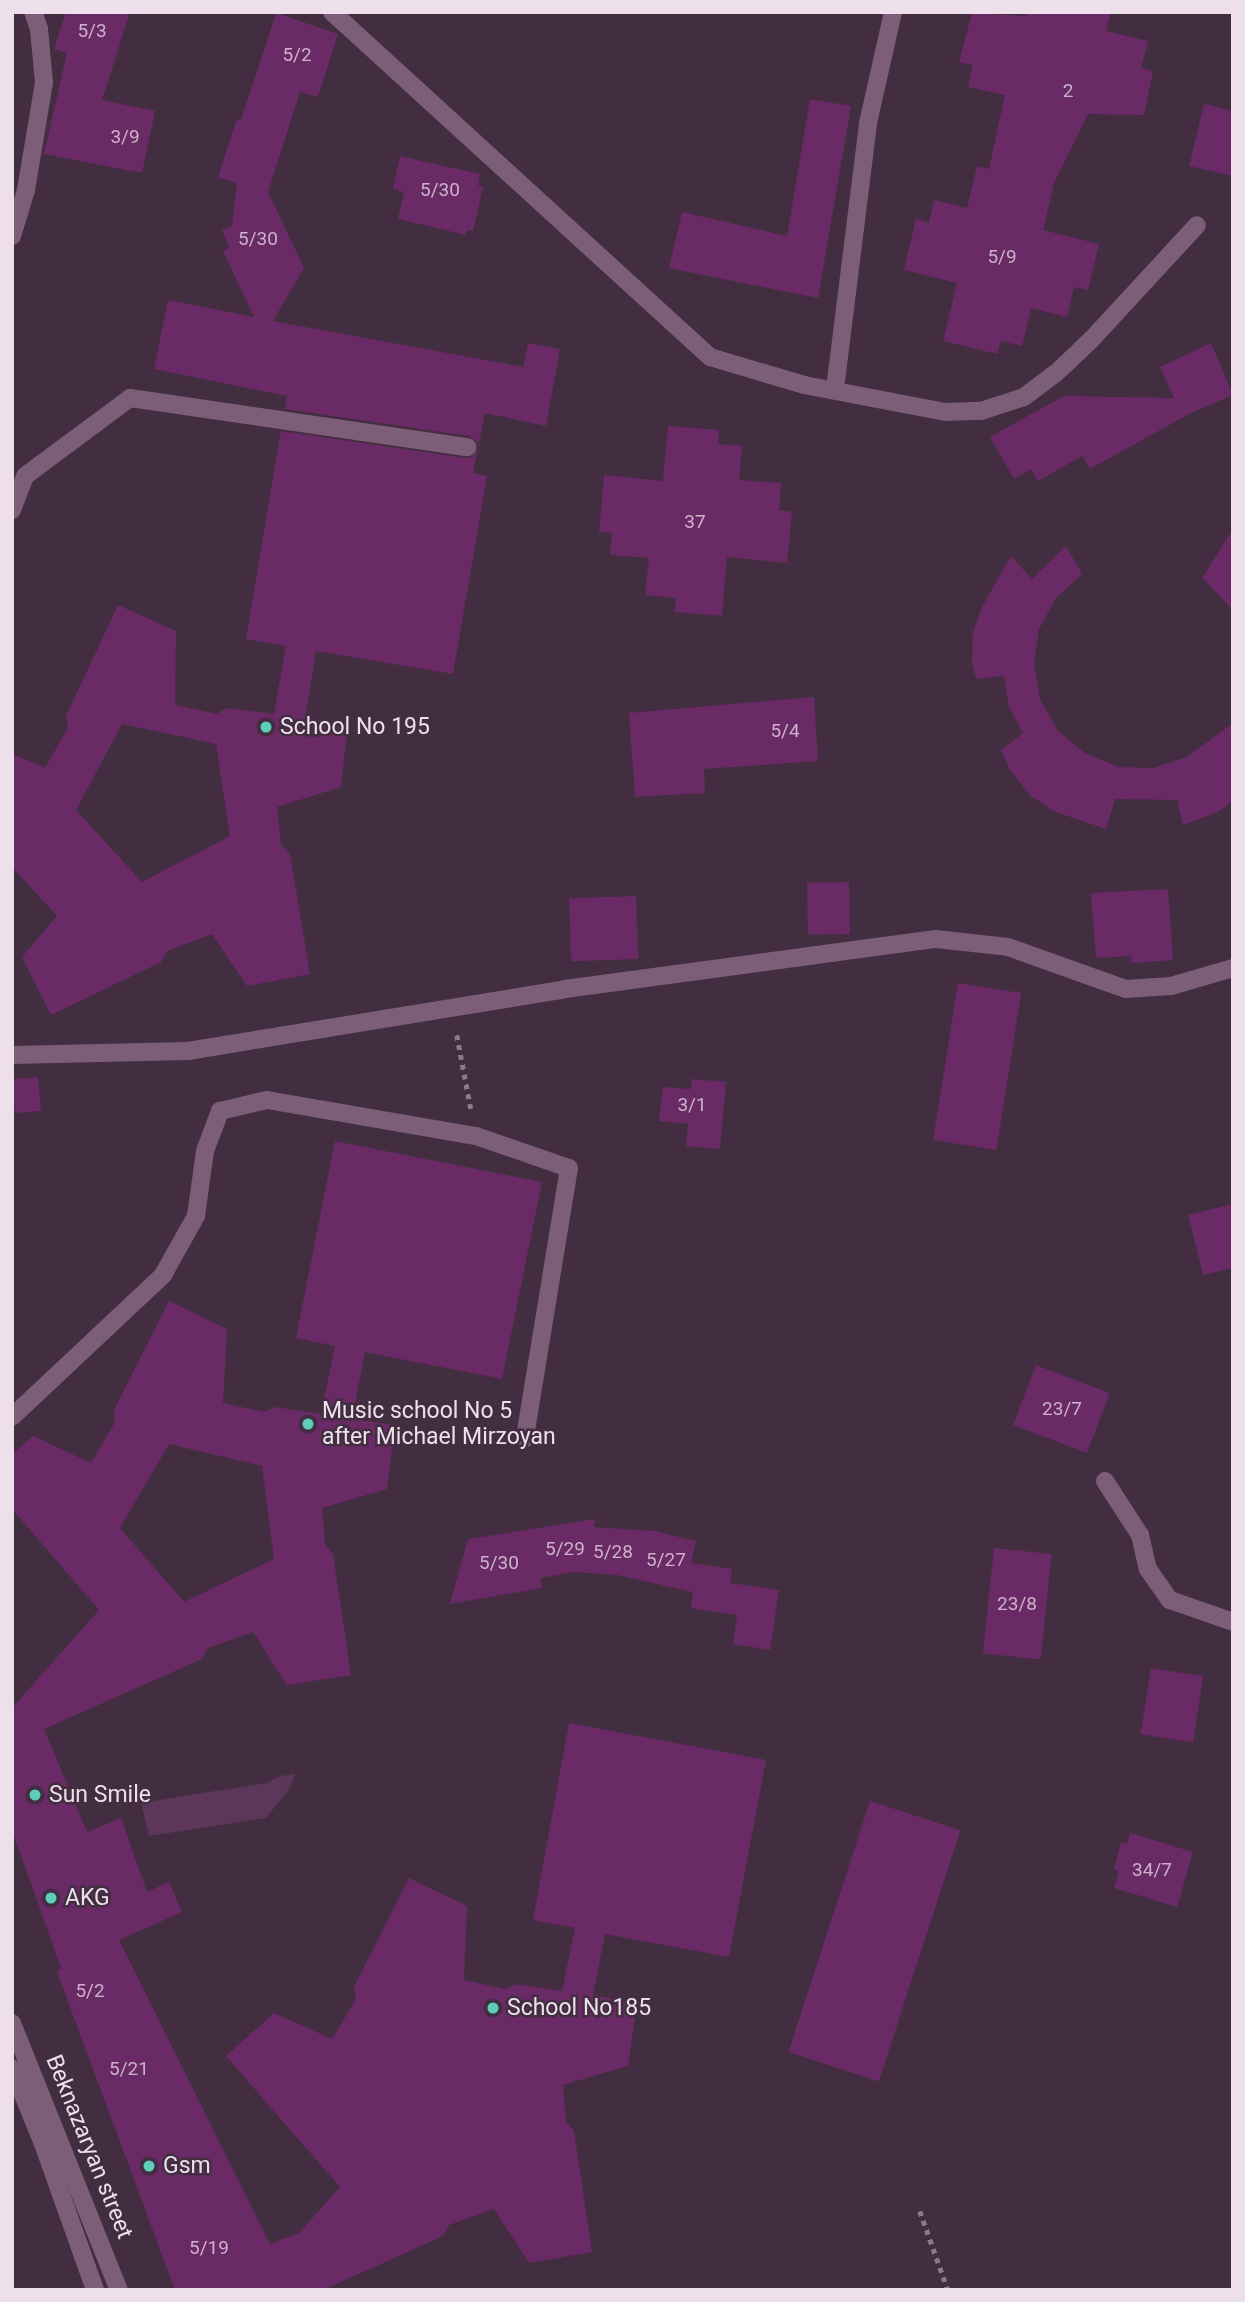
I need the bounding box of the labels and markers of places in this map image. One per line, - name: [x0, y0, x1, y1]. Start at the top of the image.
- place label: School No 195: [280, 713, 430, 741]
- marker: School No 195: [258, 719, 274, 735]
- place label: Music school No 5 after Michael Mirzoyan: [322, 1397, 556, 1451]
- marker: Music school No 5 after Michael Mirzoyan: [300, 1416, 316, 1432]
- place label: Sun Smile: [49, 1781, 151, 1809]
- marker: Sun Smile: [27, 1787, 43, 1803]
- place label: AKG: [65, 1884, 110, 1912]
- marker: AKG: [43, 1890, 59, 1906]
- place label: School No185: [507, 1994, 651, 2022]
- marker: School No185: [485, 2000, 501, 2016]
- place label: Gsm: [163, 2152, 211, 2180]
- marker: Gsm: [141, 2158, 157, 2174]

